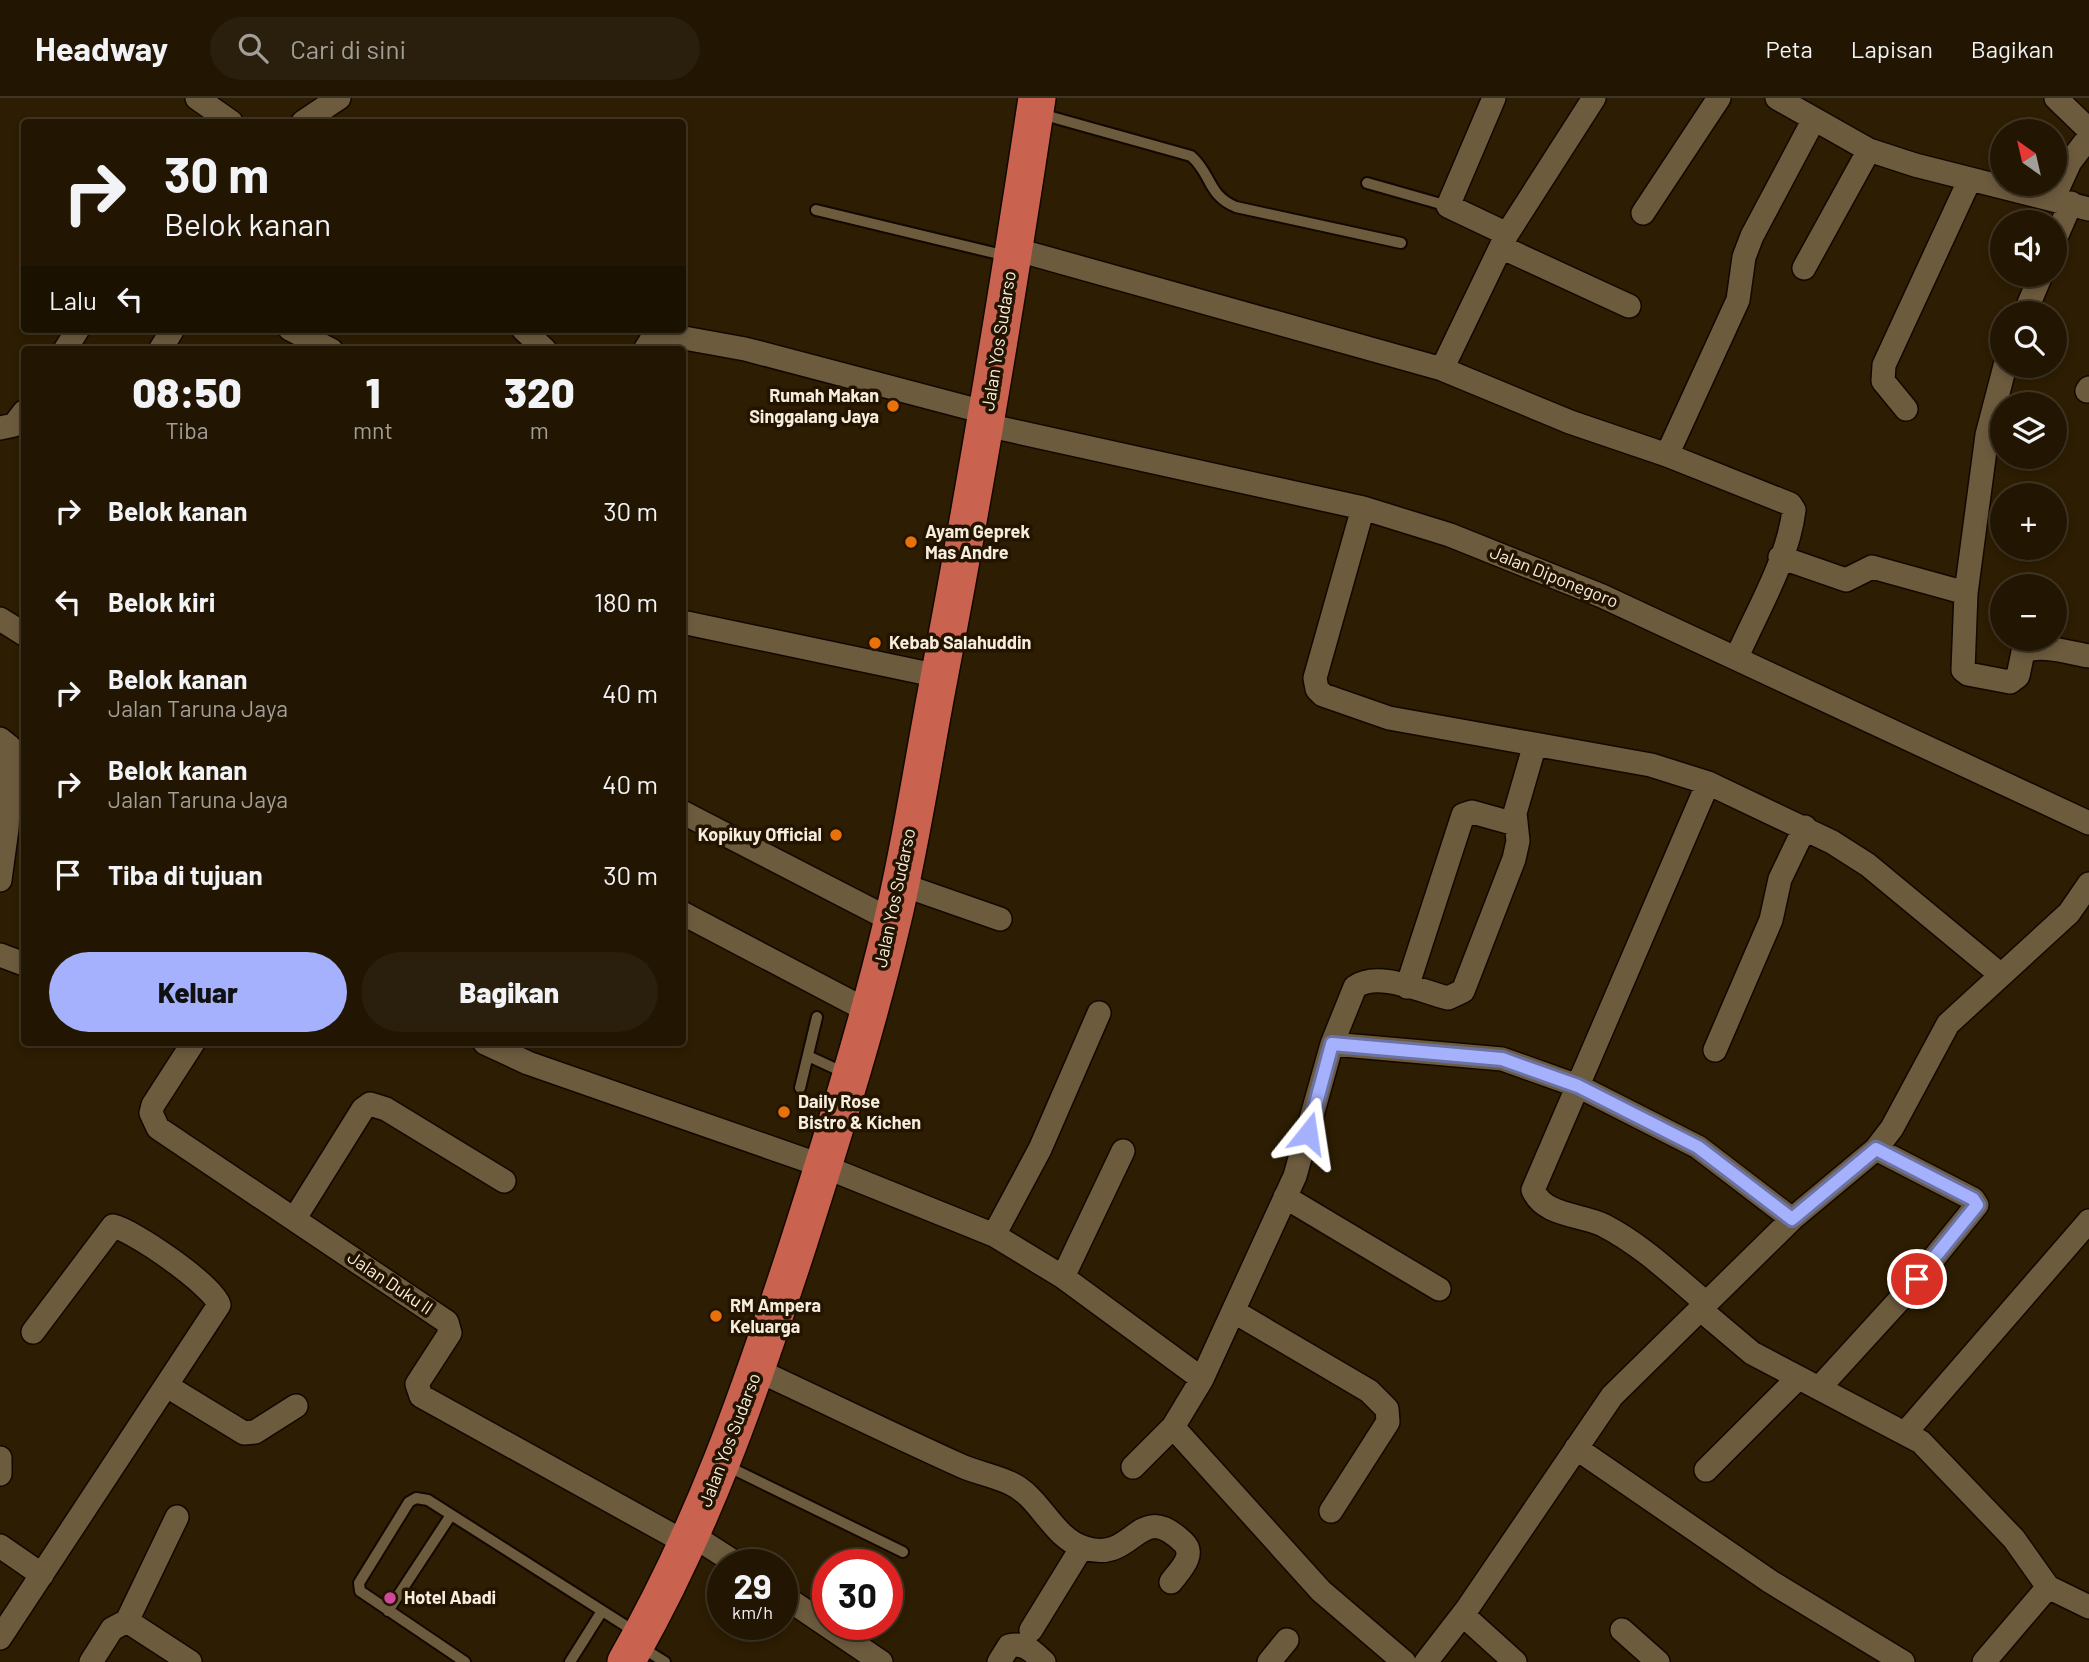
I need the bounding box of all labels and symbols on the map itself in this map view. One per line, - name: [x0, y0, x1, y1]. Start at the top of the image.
- north arrow: [1990, 119, 2067, 196]
- street label: Jalan Yos Sudarso: [976, 269, 1020, 412]
- place label: Rumah Makan Singgalang Jaya: [749, 384, 879, 427]
- marker: Rumah Makan Singgalang Jaya: [885, 398, 901, 414]
- place label: Ayam Geprek Mas Andre: [925, 520, 1030, 563]
- marker: Ayam Geprek Mas Andre: [903, 534, 919, 550]
- street label: Jalan Diponegoro: [1487, 540, 1622, 612]
- place label: Kebab Salahuddin: [889, 631, 1031, 653]
- marker: Kebab Salahuddin: [867, 635, 883, 651]
- place label: Kopikuy Official: [698, 823, 822, 845]
- street label: Jalan Yos Sudarso: [869, 826, 919, 969]
- marker: Kopikuy Official: [828, 827, 844, 843]
- place label: Daily Rose Bistro & Kichen: [798, 1090, 921, 1133]
- position arrow: [1271, 1096, 1345, 1170]
- marker: Daily Rose Bistro & Kichen: [776, 1104, 792, 1120]
- street label: Jalan Duku II: [344, 1246, 437, 1319]
- pin: [1887, 1249, 1947, 1309]
- place label: RM Ampera Keluarga: [730, 1294, 821, 1337]
- marker: RM Ampera Keluarga: [708, 1308, 724, 1324]
- street label: Jalan Yos Sudarso: [693, 1370, 765, 1510]
- speed limit sign: 30: [812, 1549, 903, 1640]
- place label: Hotel Abadi: [404, 1586, 496, 1608]
- marker: Hotel Abadi: [382, 1590, 398, 1606]

